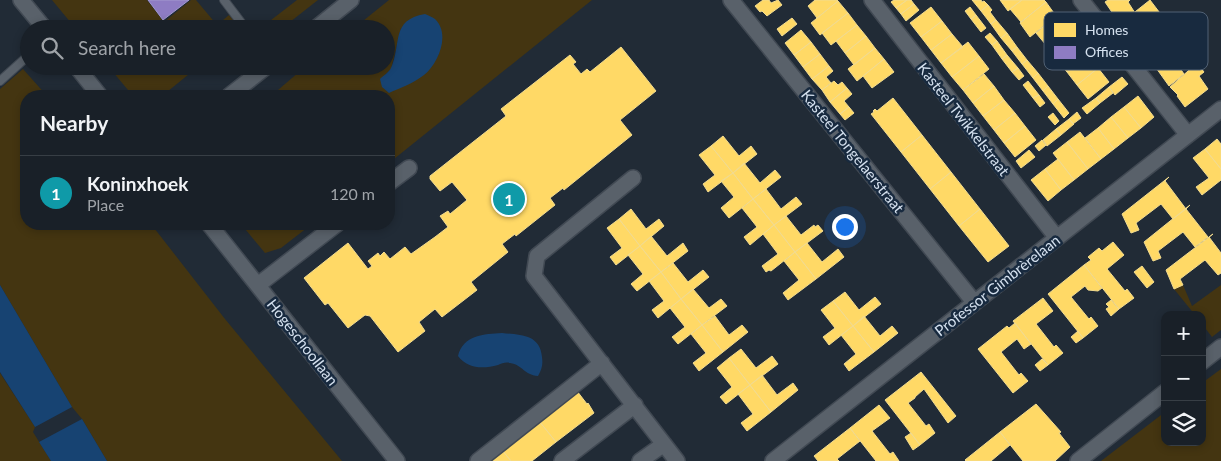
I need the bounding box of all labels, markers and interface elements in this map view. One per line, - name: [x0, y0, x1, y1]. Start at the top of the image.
- legend: [1044, 12, 1208, 70]
- search box: [20, 20, 395, 75]
- text: Homes: [1085, 21, 1128, 38]
- icon: search: [38, 34, 66, 62]
- text: Search here: [78, 36, 176, 59]
- text: Offices: [1085, 43, 1129, 60]
- street label: Kasteel Twikkelstraat: [914, 59, 1014, 180]
- street label: Kasteel Tongelaerstraat: [798, 86, 909, 217]
- text: Nearby: [40, 110, 108, 135]
- text: Koninxhoek: [87, 172, 188, 195]
- pin: 1: [493, 180, 525, 218]
- text: 1: [51, 184, 61, 203]
- text: 120 m: [330, 184, 375, 203]
- text: Place: [87, 195, 124, 214]
- your location: [832, 214, 858, 240]
- street label: Professor Gimbrèrelaan: [931, 231, 1063, 339]
- street label: Hogeschoollaan: [264, 295, 342, 389]
- map controls: [1161, 311, 1206, 446]
- button: +: [1161, 311, 1206, 356]
- button: −: [1161, 356, 1206, 401]
- button: layers: [1161, 401, 1206, 446]

